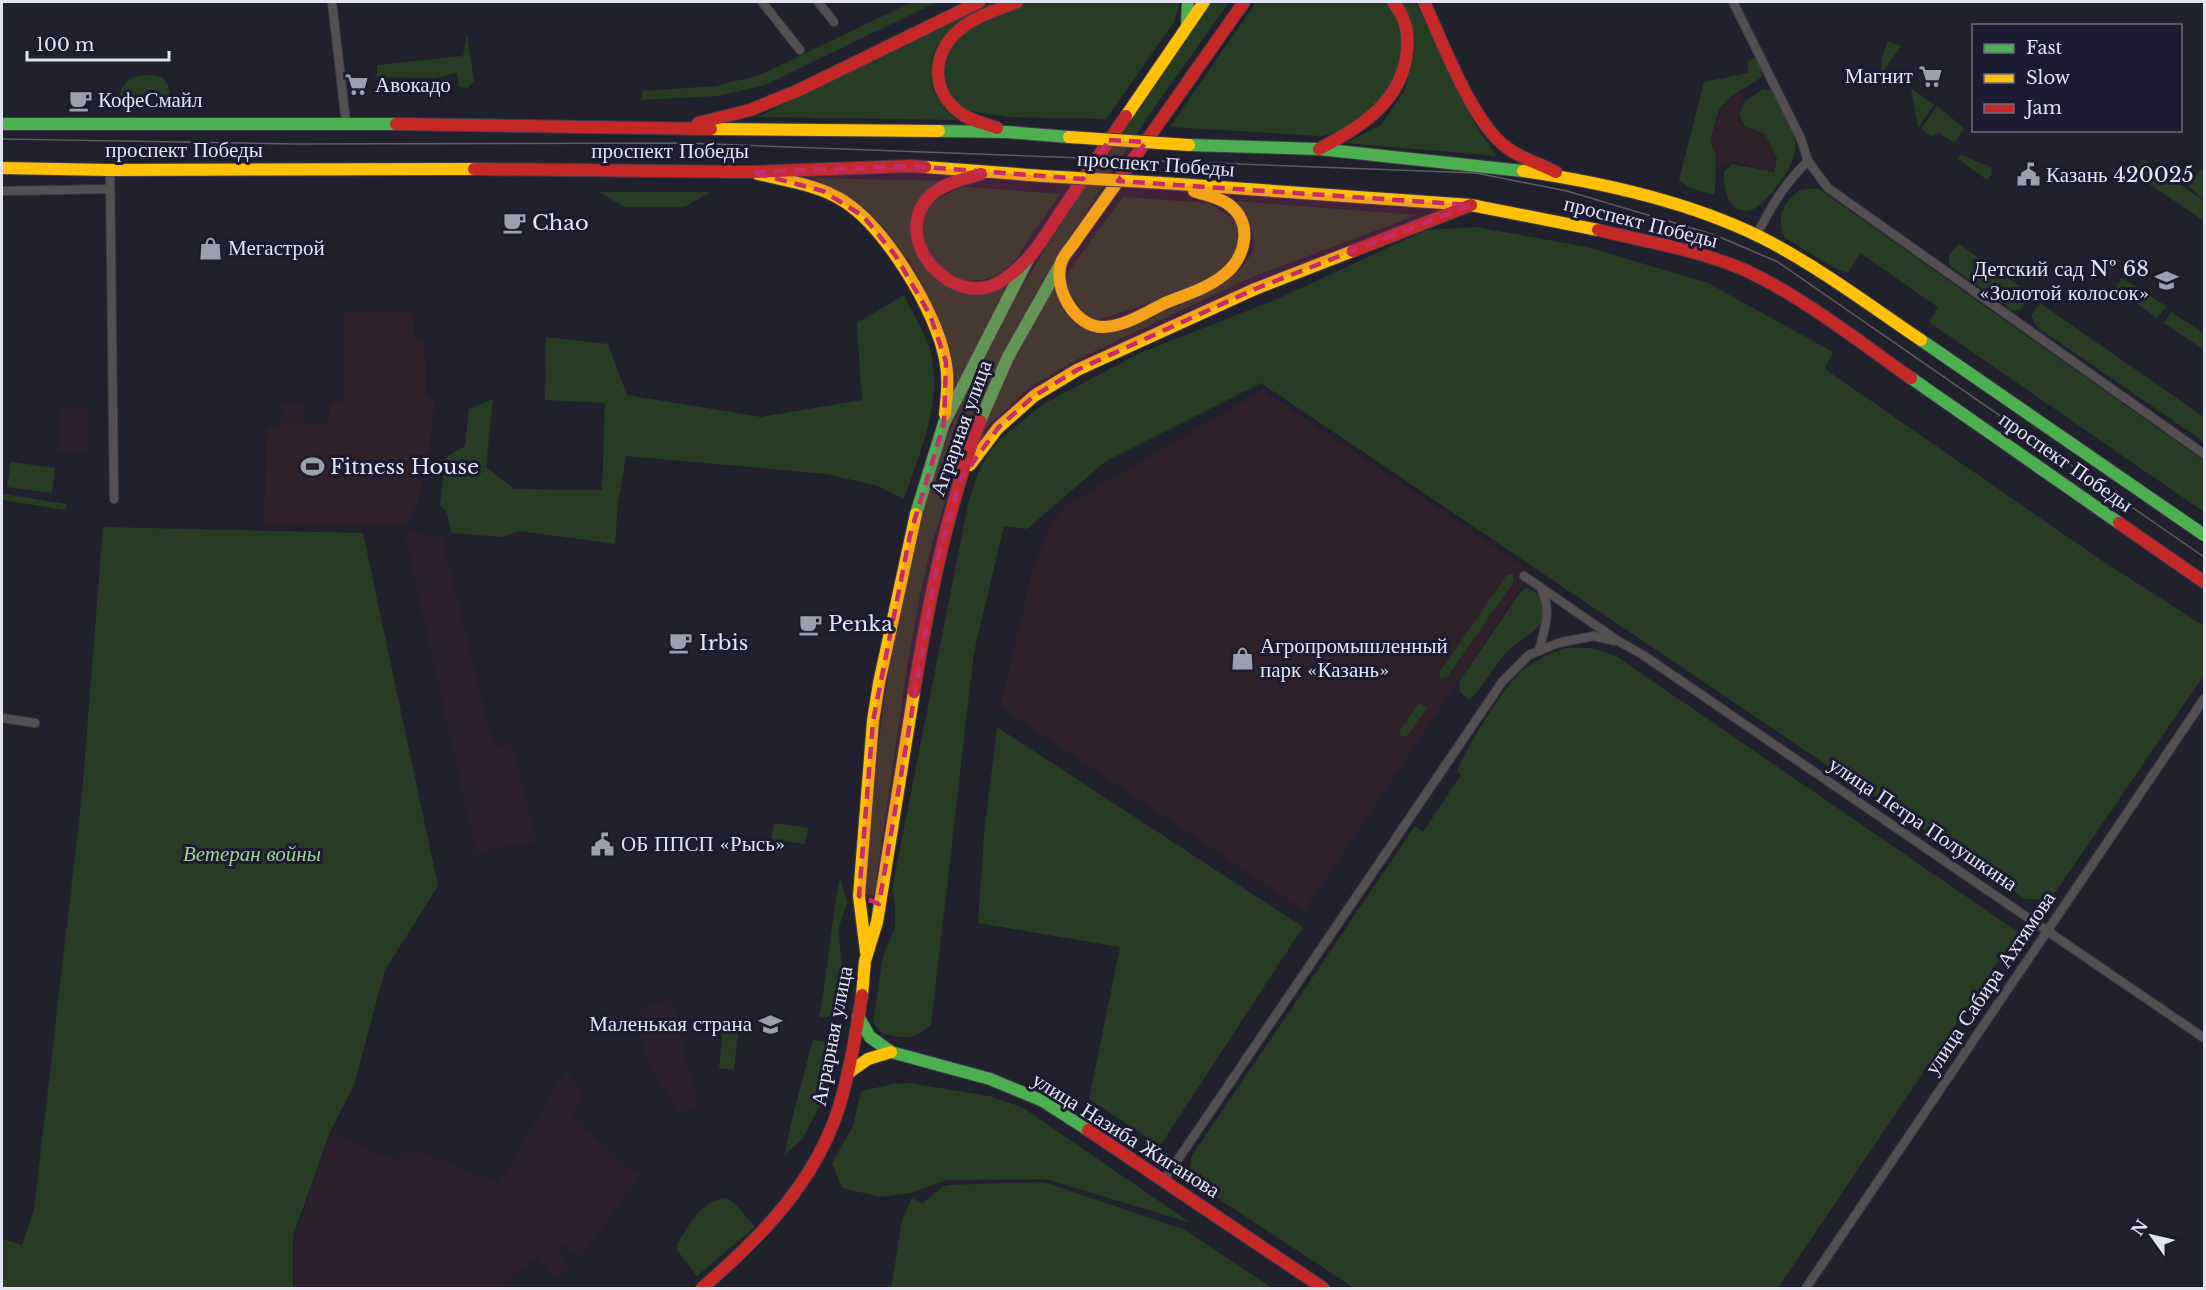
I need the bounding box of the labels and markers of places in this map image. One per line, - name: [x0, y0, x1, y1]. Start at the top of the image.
- place label: Магнит: [1845, 63, 1913, 89]
- supermarket icon: Магнит: [1918, 63, 1944, 89]
- supermarket icon: Авокадо: [344, 72, 370, 98]
- place label: Авокадо: [375, 72, 451, 98]
- cafe icon: КофеСмайл: [67, 87, 93, 113]
- place label: КофеСмайл: [98, 87, 203, 113]
- public building icon: Казань 420025: [2015, 162, 2041, 188]
- place label: Казань 420025: [2046, 162, 2194, 188]
- cafe icon: Chao: [501, 210, 527, 236]
- place label: Chao: [532, 210, 589, 236]
- shop icon: Мегастрой: [197, 235, 223, 261]
- place label: Мегастрой: [228, 235, 325, 261]
- place label: Детский сад № 68 «Золотой колосок»: [1973, 256, 2149, 306]
- school or university icon: Детский сад № 68 «Золотой колосок»: [2154, 268, 2180, 294]
- sports icon: Fitness House: [299, 454, 325, 480]
- place label: Fitness House: [330, 454, 479, 480]
- cafe icon: Penka: [797, 611, 823, 637]
- place label: Penka: [828, 611, 893, 637]
- cafe icon: Irbis: [668, 630, 694, 656]
- place label: Irbis: [699, 630, 748, 656]
- place label: Агропромышленный парк «Казань»: [1260, 633, 1448, 683]
- shop icon: Агропромышленный парк «Казань»: [1229, 645, 1255, 671]
- public building icon: ОБ ППСП «Рысь»: [590, 831, 616, 857]
- place label: ОБ ППСП «Рысь»: [621, 831, 785, 857]
- place label: Маленькая страна: [589, 1011, 753, 1037]
- school or university icon: Маленькая страна: [757, 1011, 783, 1037]

